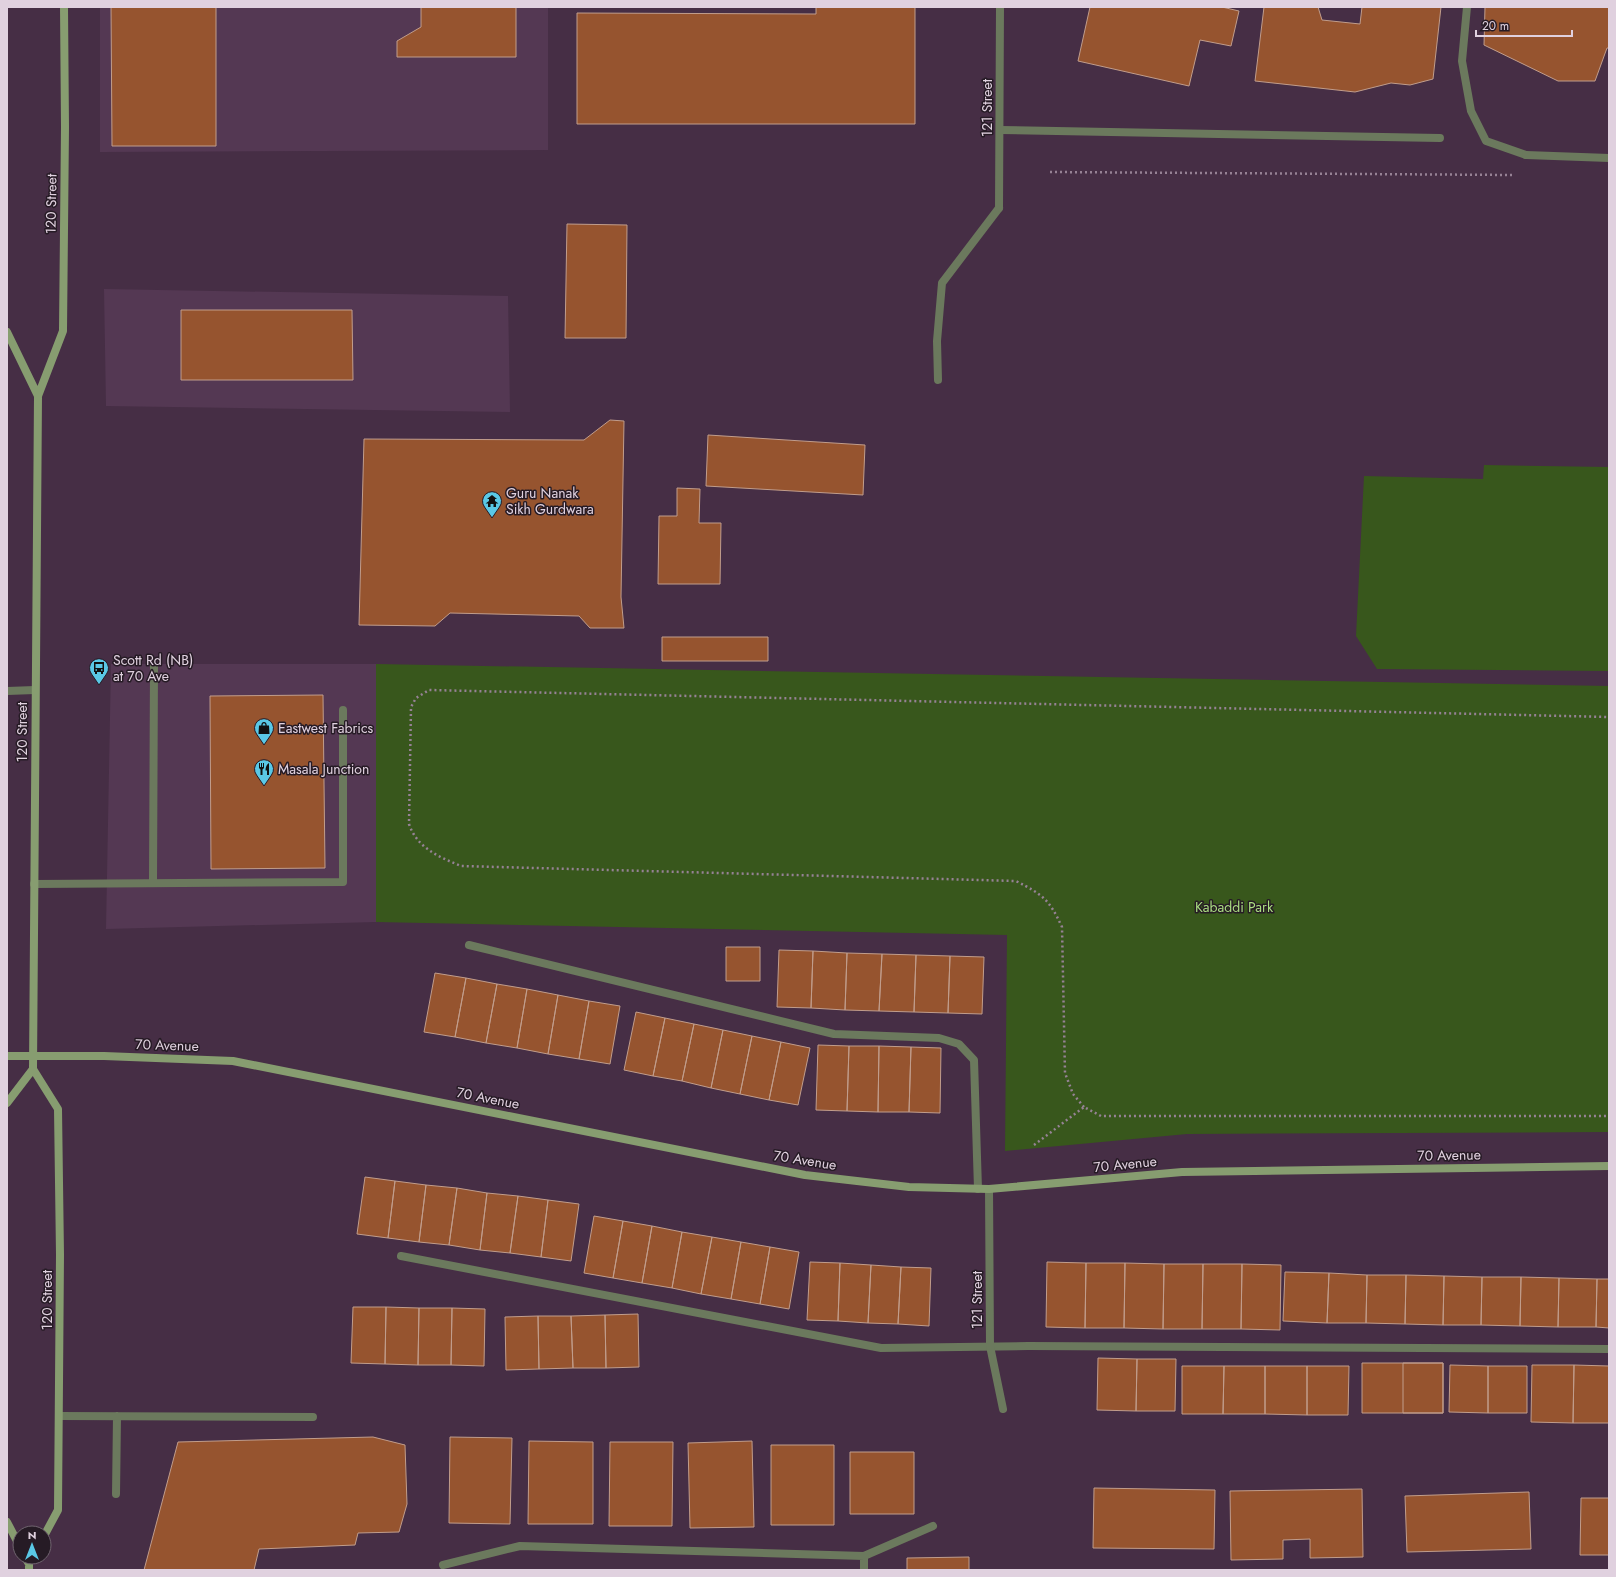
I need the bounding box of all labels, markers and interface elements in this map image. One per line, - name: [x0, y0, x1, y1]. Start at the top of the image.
- scale bar: [1476, 12, 1572, 38]
- text: 20 m: [1482, 17, 1509, 35]
- street label: 121 Street: [977, 78, 997, 137]
- street label: 120 Street: [40, 173, 62, 234]
- place label: Guru Nanak Sikh Gurdwara: [506, 483, 594, 519]
- temple icon: Guru Nanak Sikh Gurdwara: [481, 490, 503, 518]
- place label: Scott Rd (NB) at 70 Ave: [113, 650, 193, 686]
- bus stop icon: Scott Rd (NB) at 70 Ave: [88, 657, 110, 685]
- street label: 120 Street: [12, 701, 32, 762]
- shop icon: Eastwest Fabrics: [253, 717, 275, 745]
- place label: Eastwest Fabrics: [278, 718, 374, 738]
- restaurant icon: Masala Junction: [253, 758, 275, 786]
- place label: Masala Junction: [278, 759, 369, 779]
- park label: Kabaddi Park: [1195, 897, 1274, 917]
- street label: 70 Avenue: [135, 1034, 199, 1056]
- street label: 70 Avenue: [455, 1082, 521, 1114]
- street label: 70 Avenue: [1417, 1144, 1481, 1166]
- street label: 70 Avenue: [772, 1145, 838, 1175]
- street label: 70 Avenue: [1092, 1151, 1158, 1177]
- street label: 120 Street: [37, 1269, 57, 1330]
- street label: 121 Street: [967, 1270, 987, 1329]
- north arrow: [12, 1525, 52, 1565]
- text: N: [28, 1527, 36, 1543]

